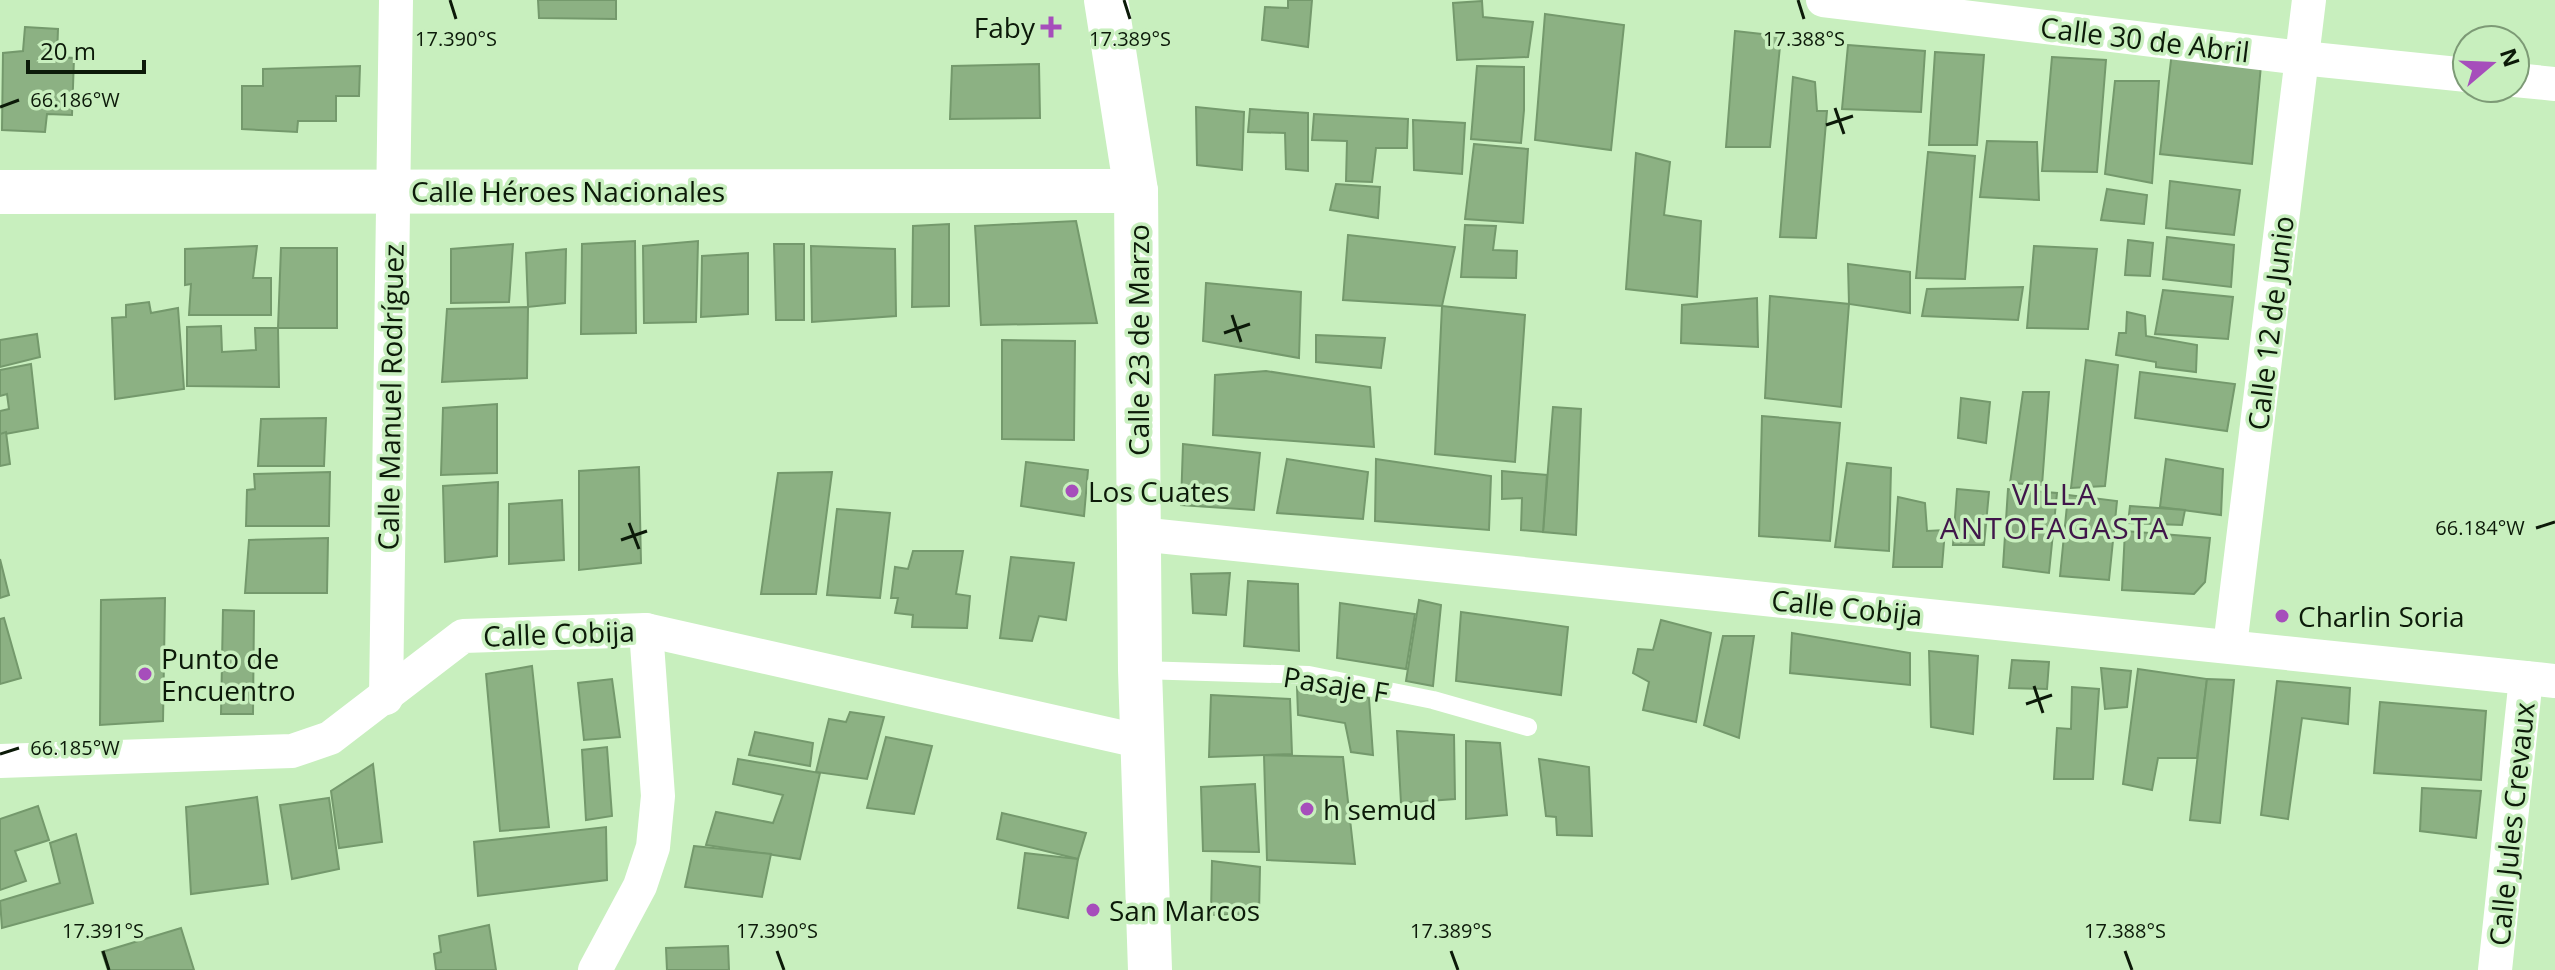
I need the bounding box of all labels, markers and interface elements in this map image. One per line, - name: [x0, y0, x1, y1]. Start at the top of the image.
- street label: Calle 30 de Abril: [2038, 7, 2252, 71]
- place label: Faby: [974, 8, 1036, 46]
- marker: Faby: [1042, 18, 1060, 36]
- scale bar: [28, 24, 144, 74]
- north arrow: [2451, 24, 2531, 104]
- text: 17.390°S: [415, 25, 497, 52]
- text: 17.389°S: [1089, 25, 1171, 52]
- text: 17.388°S: [1763, 25, 1845, 52]
- text: 20 m: [40, 34, 96, 67]
- text: N: [2494, 44, 2528, 71]
- text: 66.186°W: [30, 86, 120, 113]
- street label: Calle Héroes Nacionales: [411, 172, 725, 210]
- street label: Calle 12 de Junio: [2238, 214, 2302, 432]
- street label: Calle 23 de Marzo: [1119, 224, 1157, 456]
- street label: Calle Manuel Rodríguez: [368, 243, 412, 551]
- place label: Los Cuates: [1088, 472, 1230, 510]
- district label: VILLA ANTOFAGASTA: [1940, 473, 2170, 548]
- marker: Los Cuates: [1063, 482, 1081, 500]
- text: 66.184°W: [2435, 514, 2525, 541]
- street label: Calle Cobija: [1770, 580, 1924, 634]
- place label: Charlin Soria: [2298, 597, 2465, 635]
- marker: Charlin Soria: [2273, 607, 2291, 625]
- street label: Calle Cobija: [483, 611, 635, 655]
- place label: Punto de Encuentro: [161, 639, 295, 709]
- street label: Pasaje F: [1281, 657, 1391, 711]
- marker: Punto de Encuentro: [136, 665, 154, 683]
- street label: Calle Jules Crevaux: [2479, 700, 2543, 948]
- text: 66.185°W: [30, 734, 120, 761]
- place label: h semud: [1323, 790, 1437, 828]
- marker: h semud: [1298, 800, 1316, 818]
- place label: San Marcos: [1109, 891, 1260, 929]
- marker: San Marcos: [1084, 901, 1102, 919]
- text: 17.391°S: [62, 917, 144, 944]
- text: 17.390°S: [736, 917, 818, 944]
- text: 17.389°S: [1410, 917, 1492, 944]
- text: 17.388°S: [2084, 917, 2166, 944]

